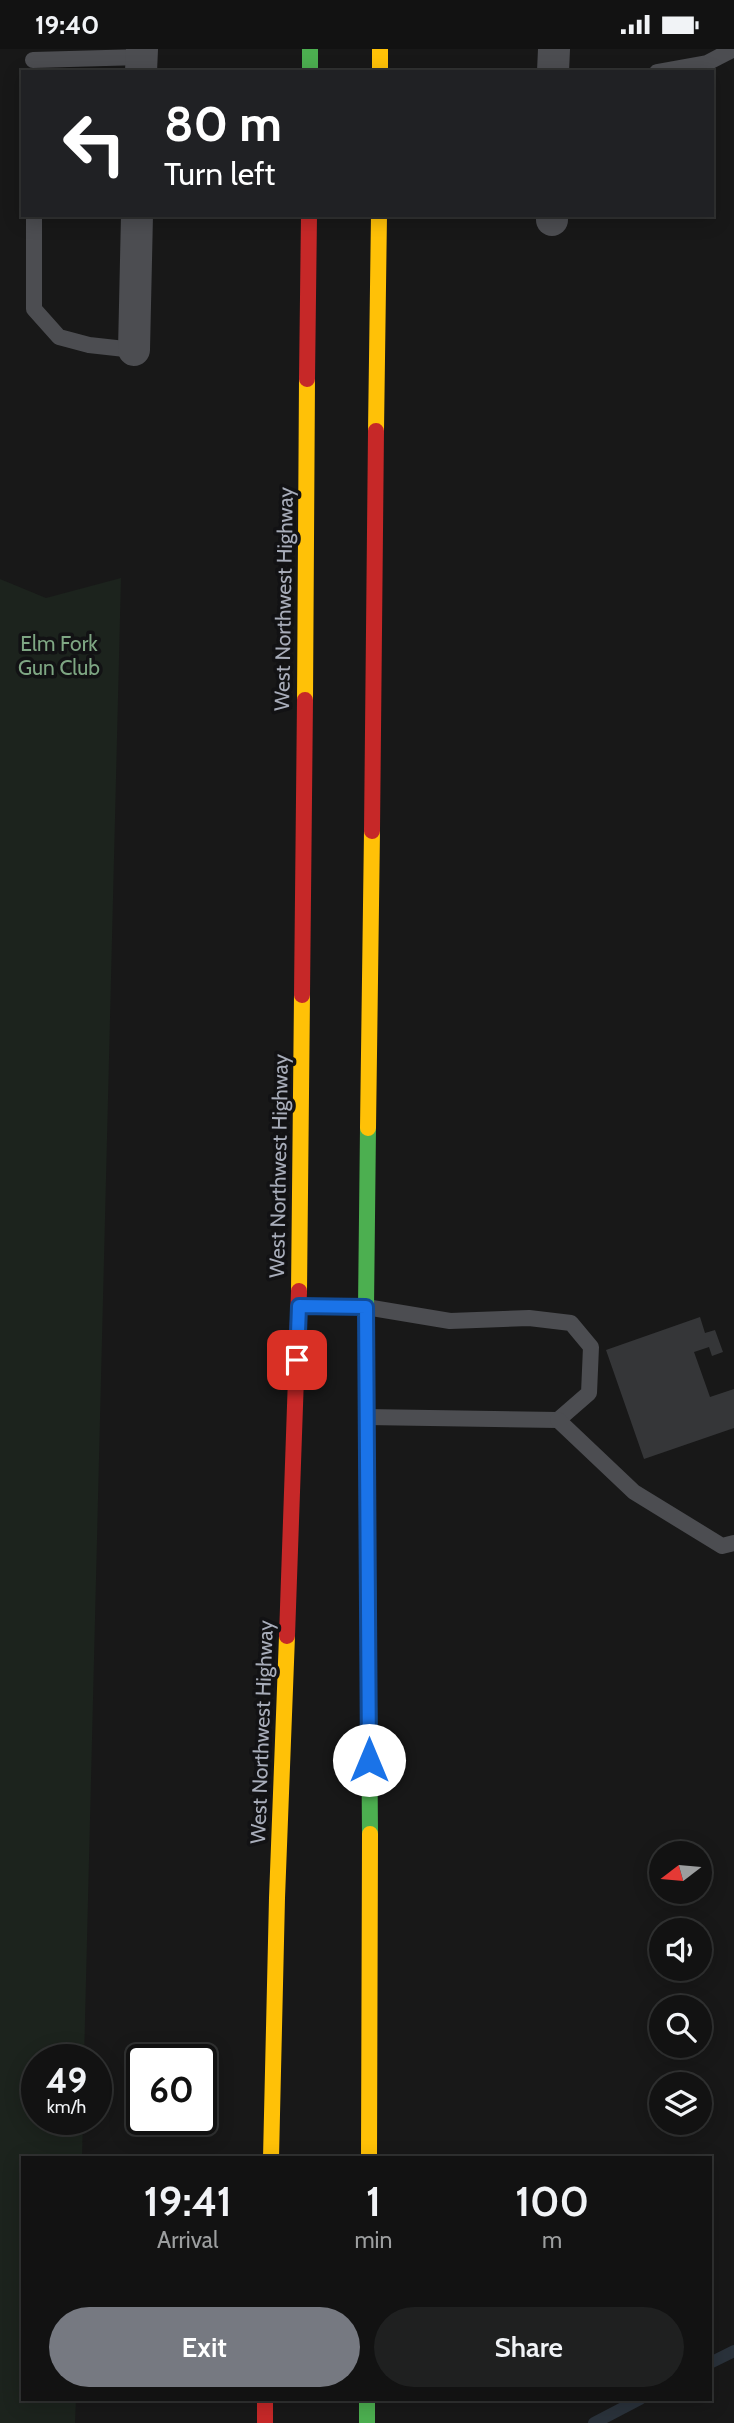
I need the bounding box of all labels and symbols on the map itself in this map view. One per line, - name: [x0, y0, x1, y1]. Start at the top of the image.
- street label: West Northwest Highway: [269, 486, 298, 711]
- park label: Elm Fork Gun Club: [18, 631, 100, 680]
- street label: West Northwest Highway: [264, 1053, 293, 1278]
- pin: [267, 1330, 327, 1390]
- street label: West Northwest Highway: [245, 1619, 278, 1844]
- position arrow: [332, 1723, 406, 1797]
- north arrow: [649, 1841, 712, 1904]
- speed limit sign: 60: [126, 2044, 217, 2135]

